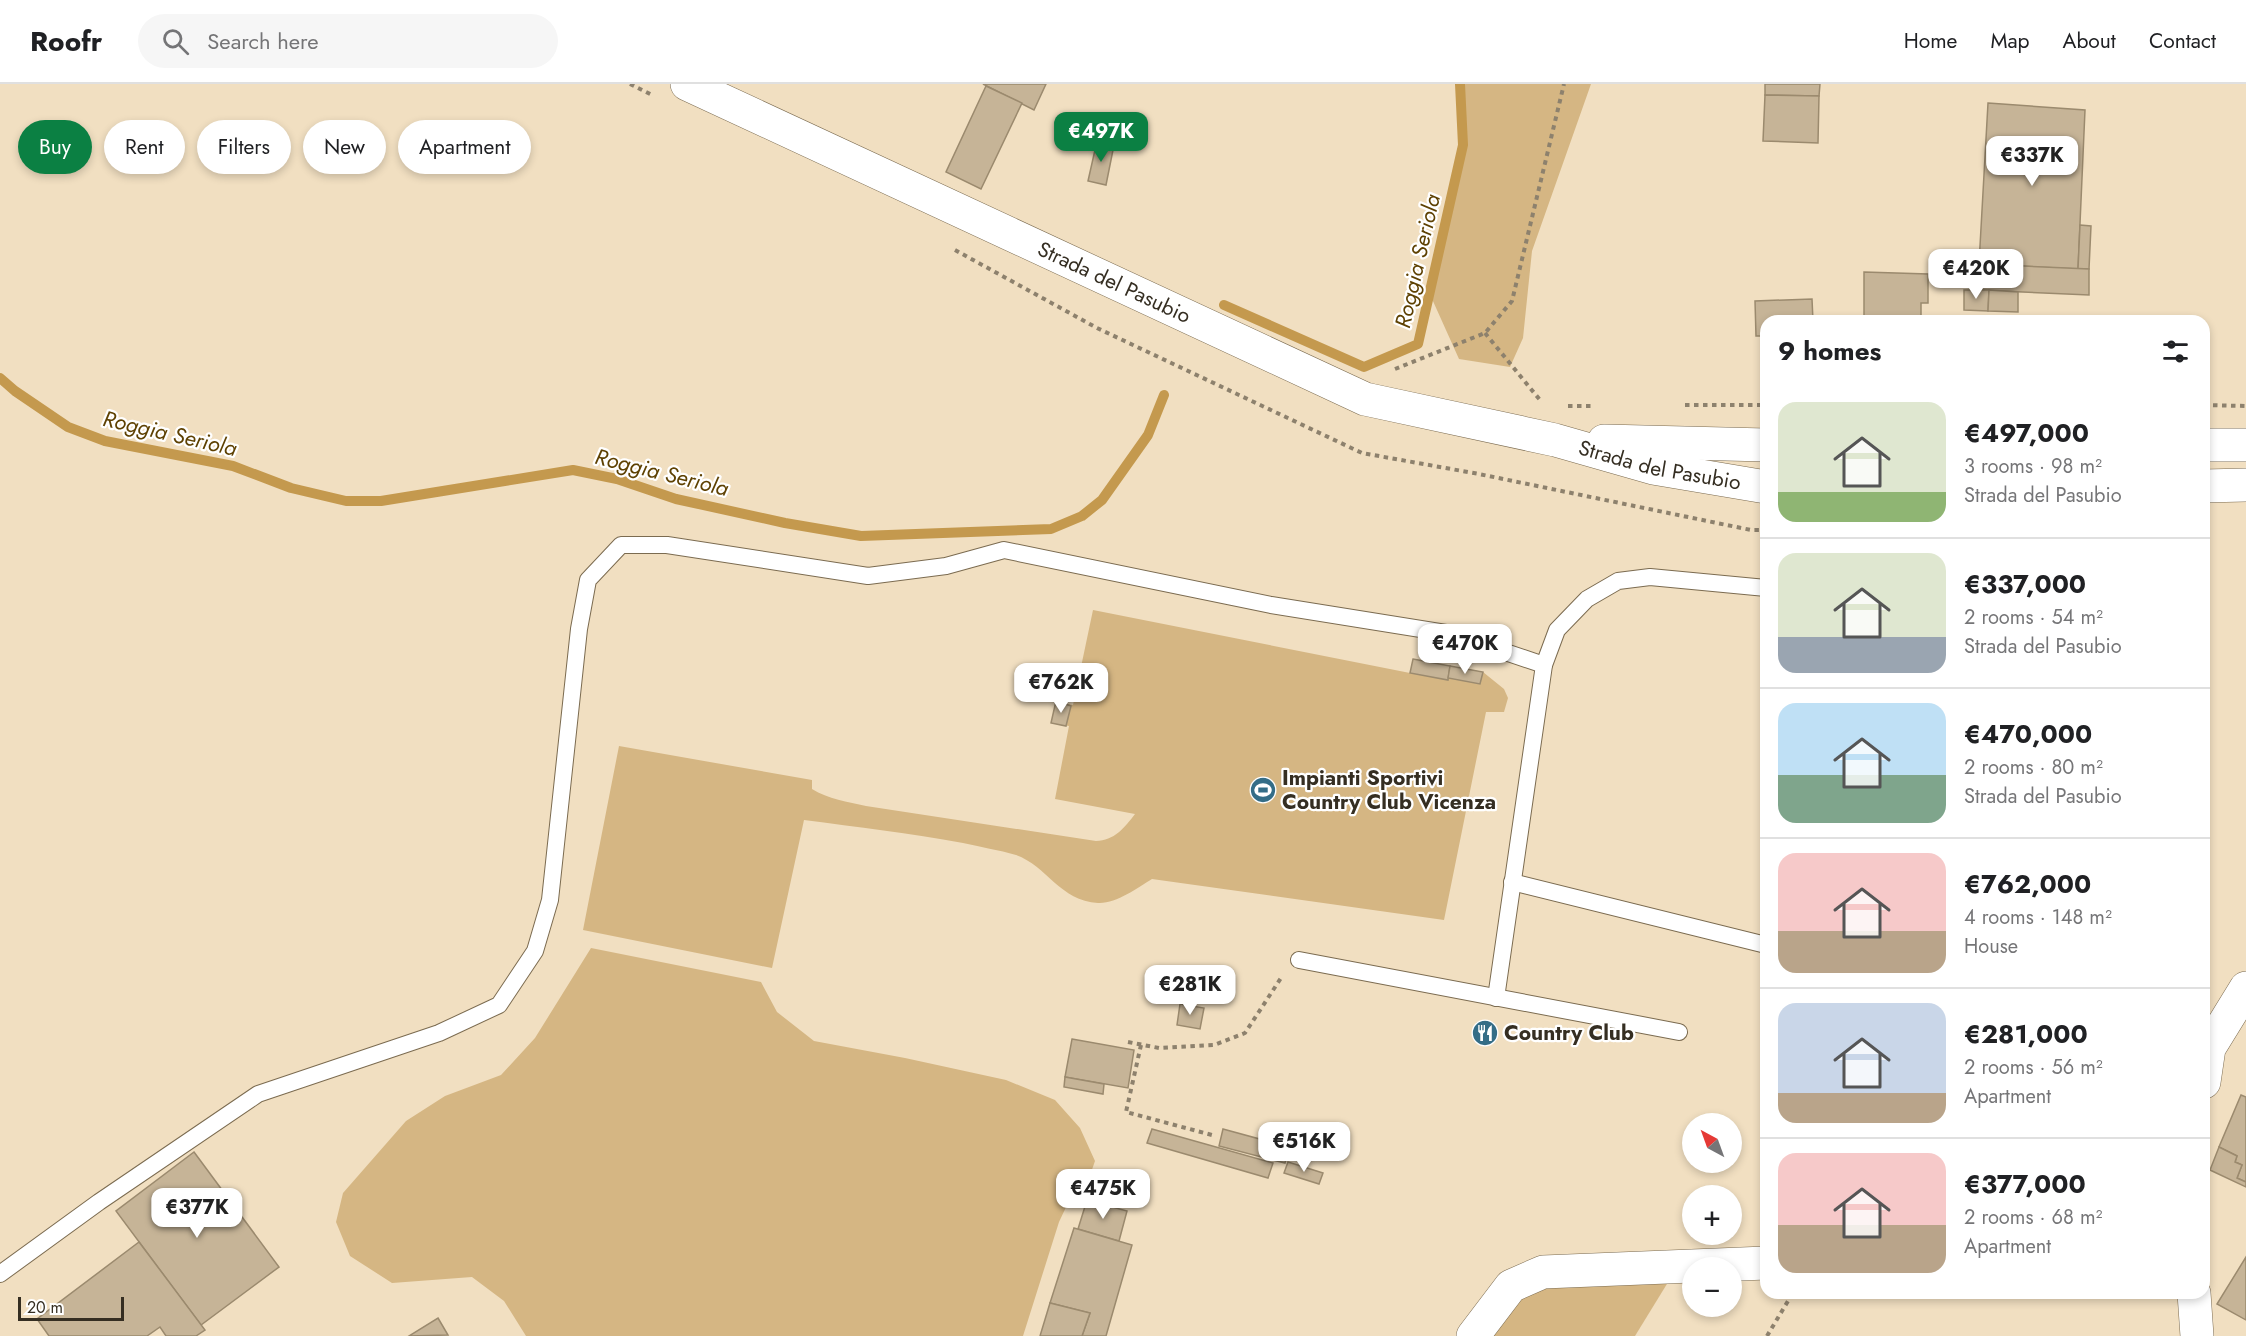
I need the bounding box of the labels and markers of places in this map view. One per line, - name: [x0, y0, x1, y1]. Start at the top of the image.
- pin: €497K: [1059, 112, 1143, 163]
- pin: €337K: [1990, 136, 2074, 187]
- pin: €420K: [1934, 249, 2018, 300]
- pin: €470K: [1423, 624, 1507, 675]
- pin: €762K: [1019, 663, 1103, 714]
- place label: Impianti Sportivi Country Club Vicenza: [1282, 763, 1496, 817]
- sports icon: Impianti Sportivi Country Club Vicenza: [1248, 775, 1278, 805]
- pin: €281K: [1148, 965, 1232, 1016]
- restaurant icon: Country Club: [1470, 1018, 1500, 1048]
- place label: Country Club: [1504, 1018, 1634, 1048]
- pin: €516K: [1262, 1122, 1346, 1173]
- pin: €475K: [1061, 1169, 1145, 1220]
- pin: €377K: [155, 1188, 239, 1239]

